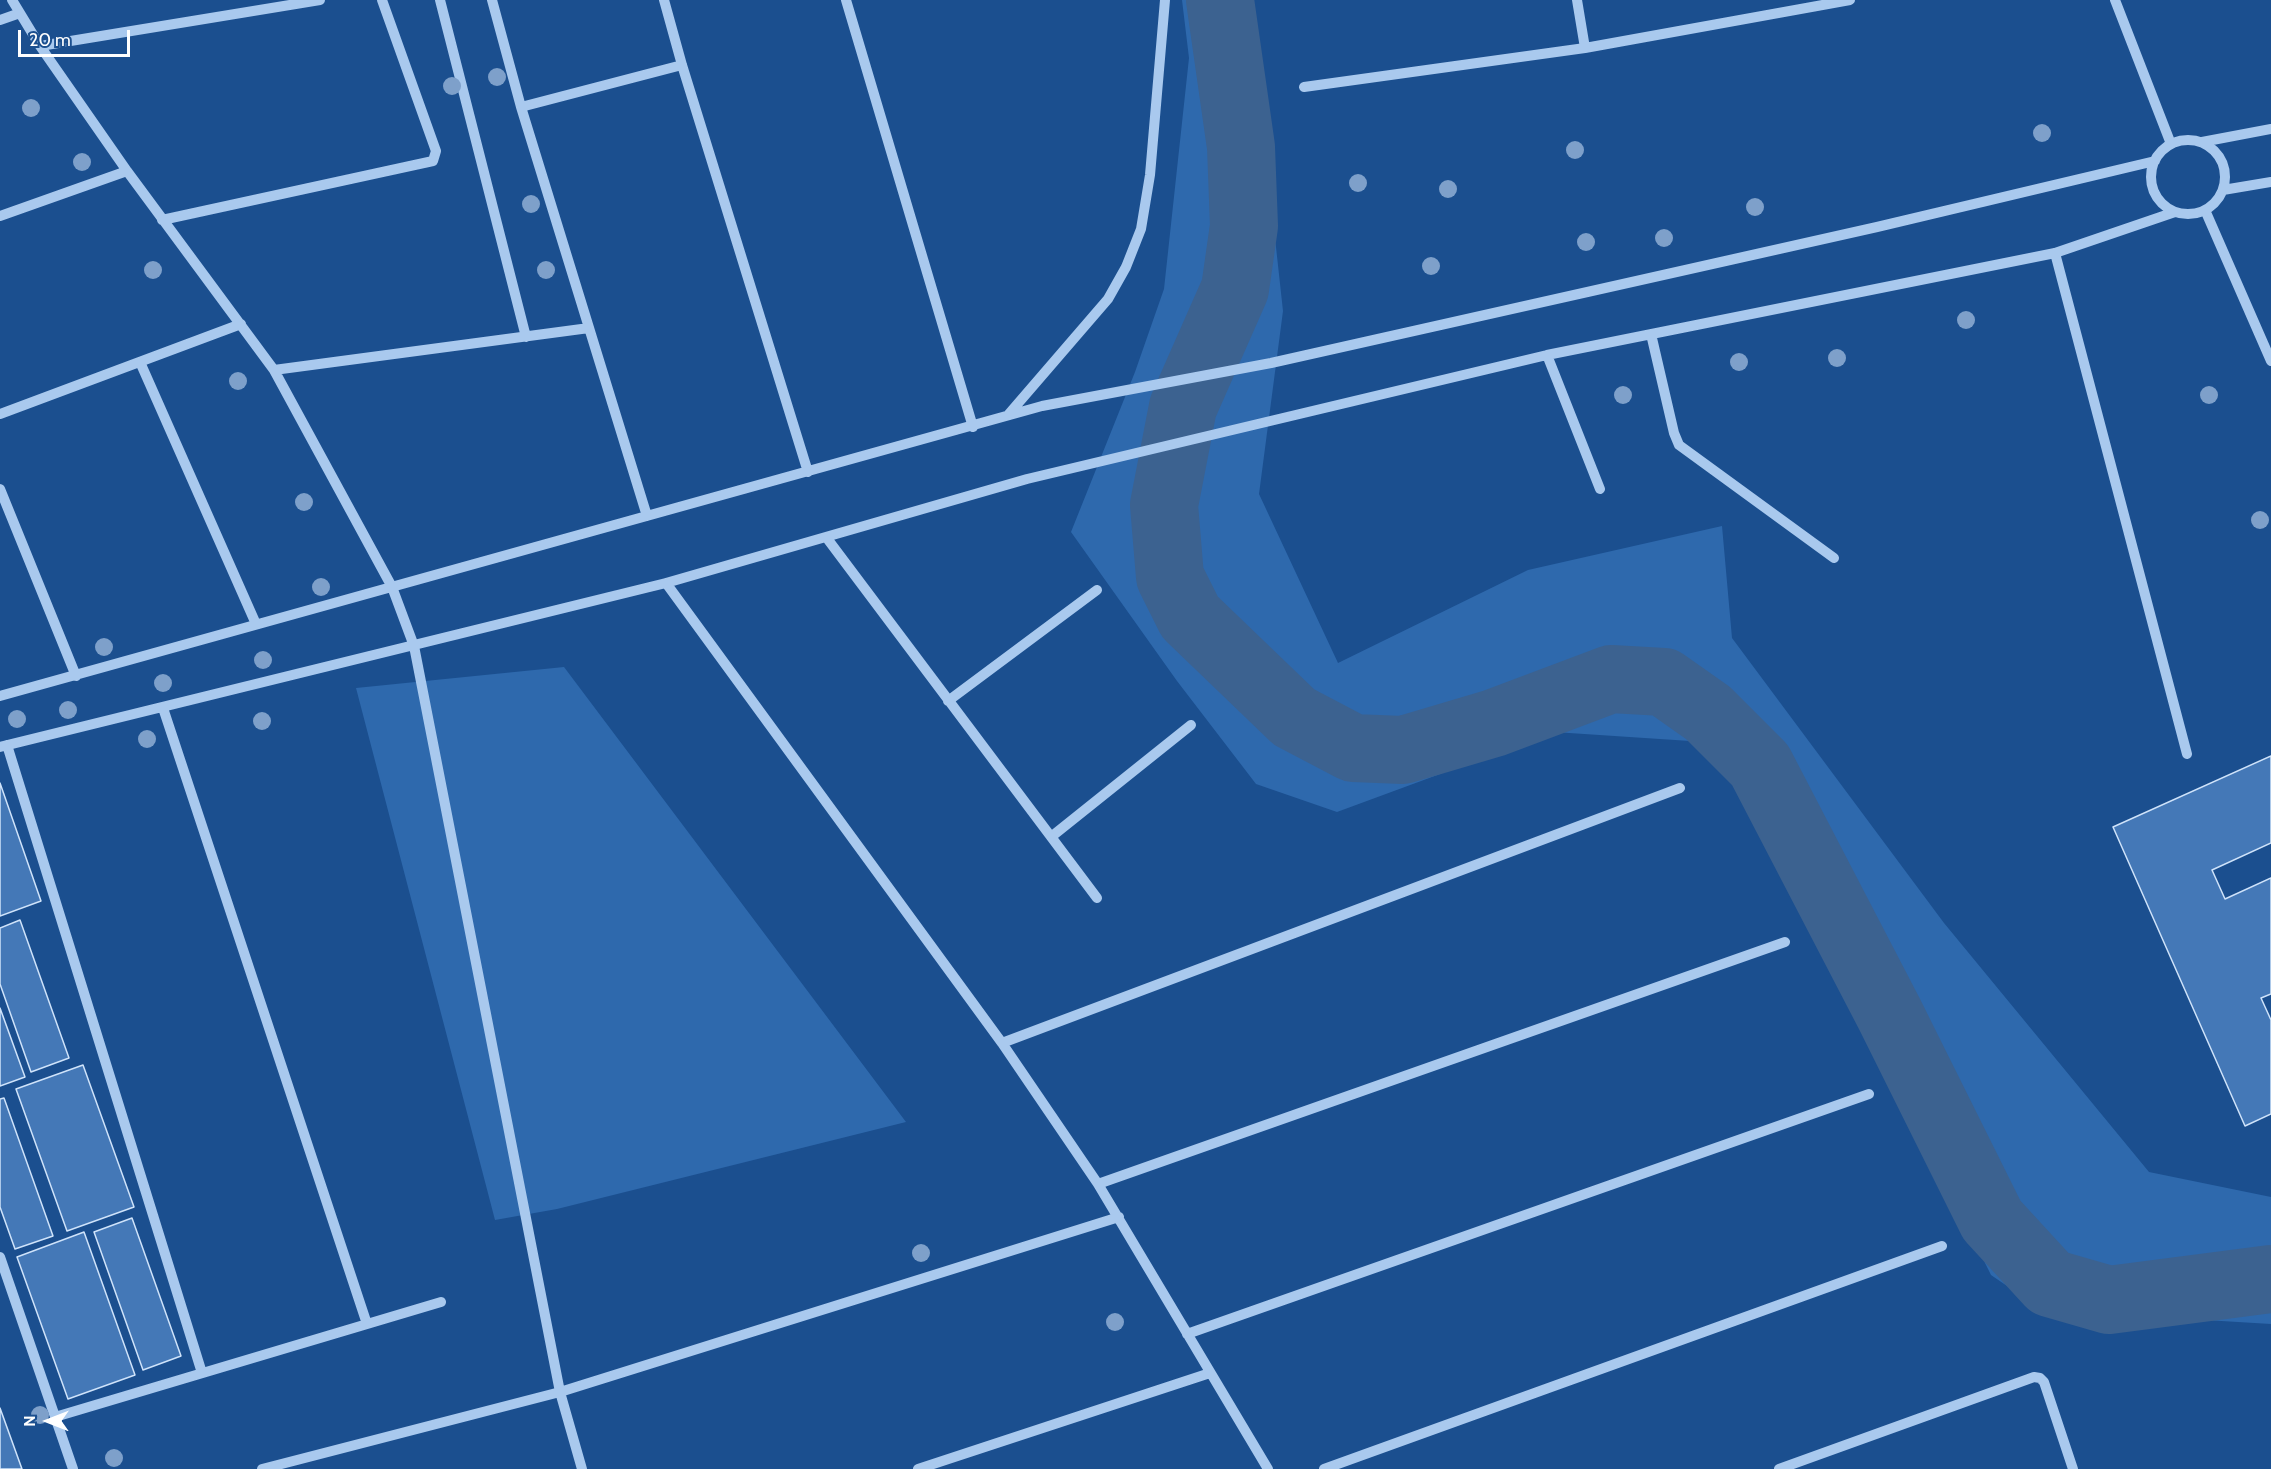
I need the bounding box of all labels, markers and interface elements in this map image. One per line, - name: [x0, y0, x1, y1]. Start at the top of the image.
- scale bar: [21, 18, 134, 56]
- text: 20 m: [29, 29, 71, 51]
- north arrow: [18, 1391, 78, 1451]
- text: N: [20, 1415, 39, 1427]

